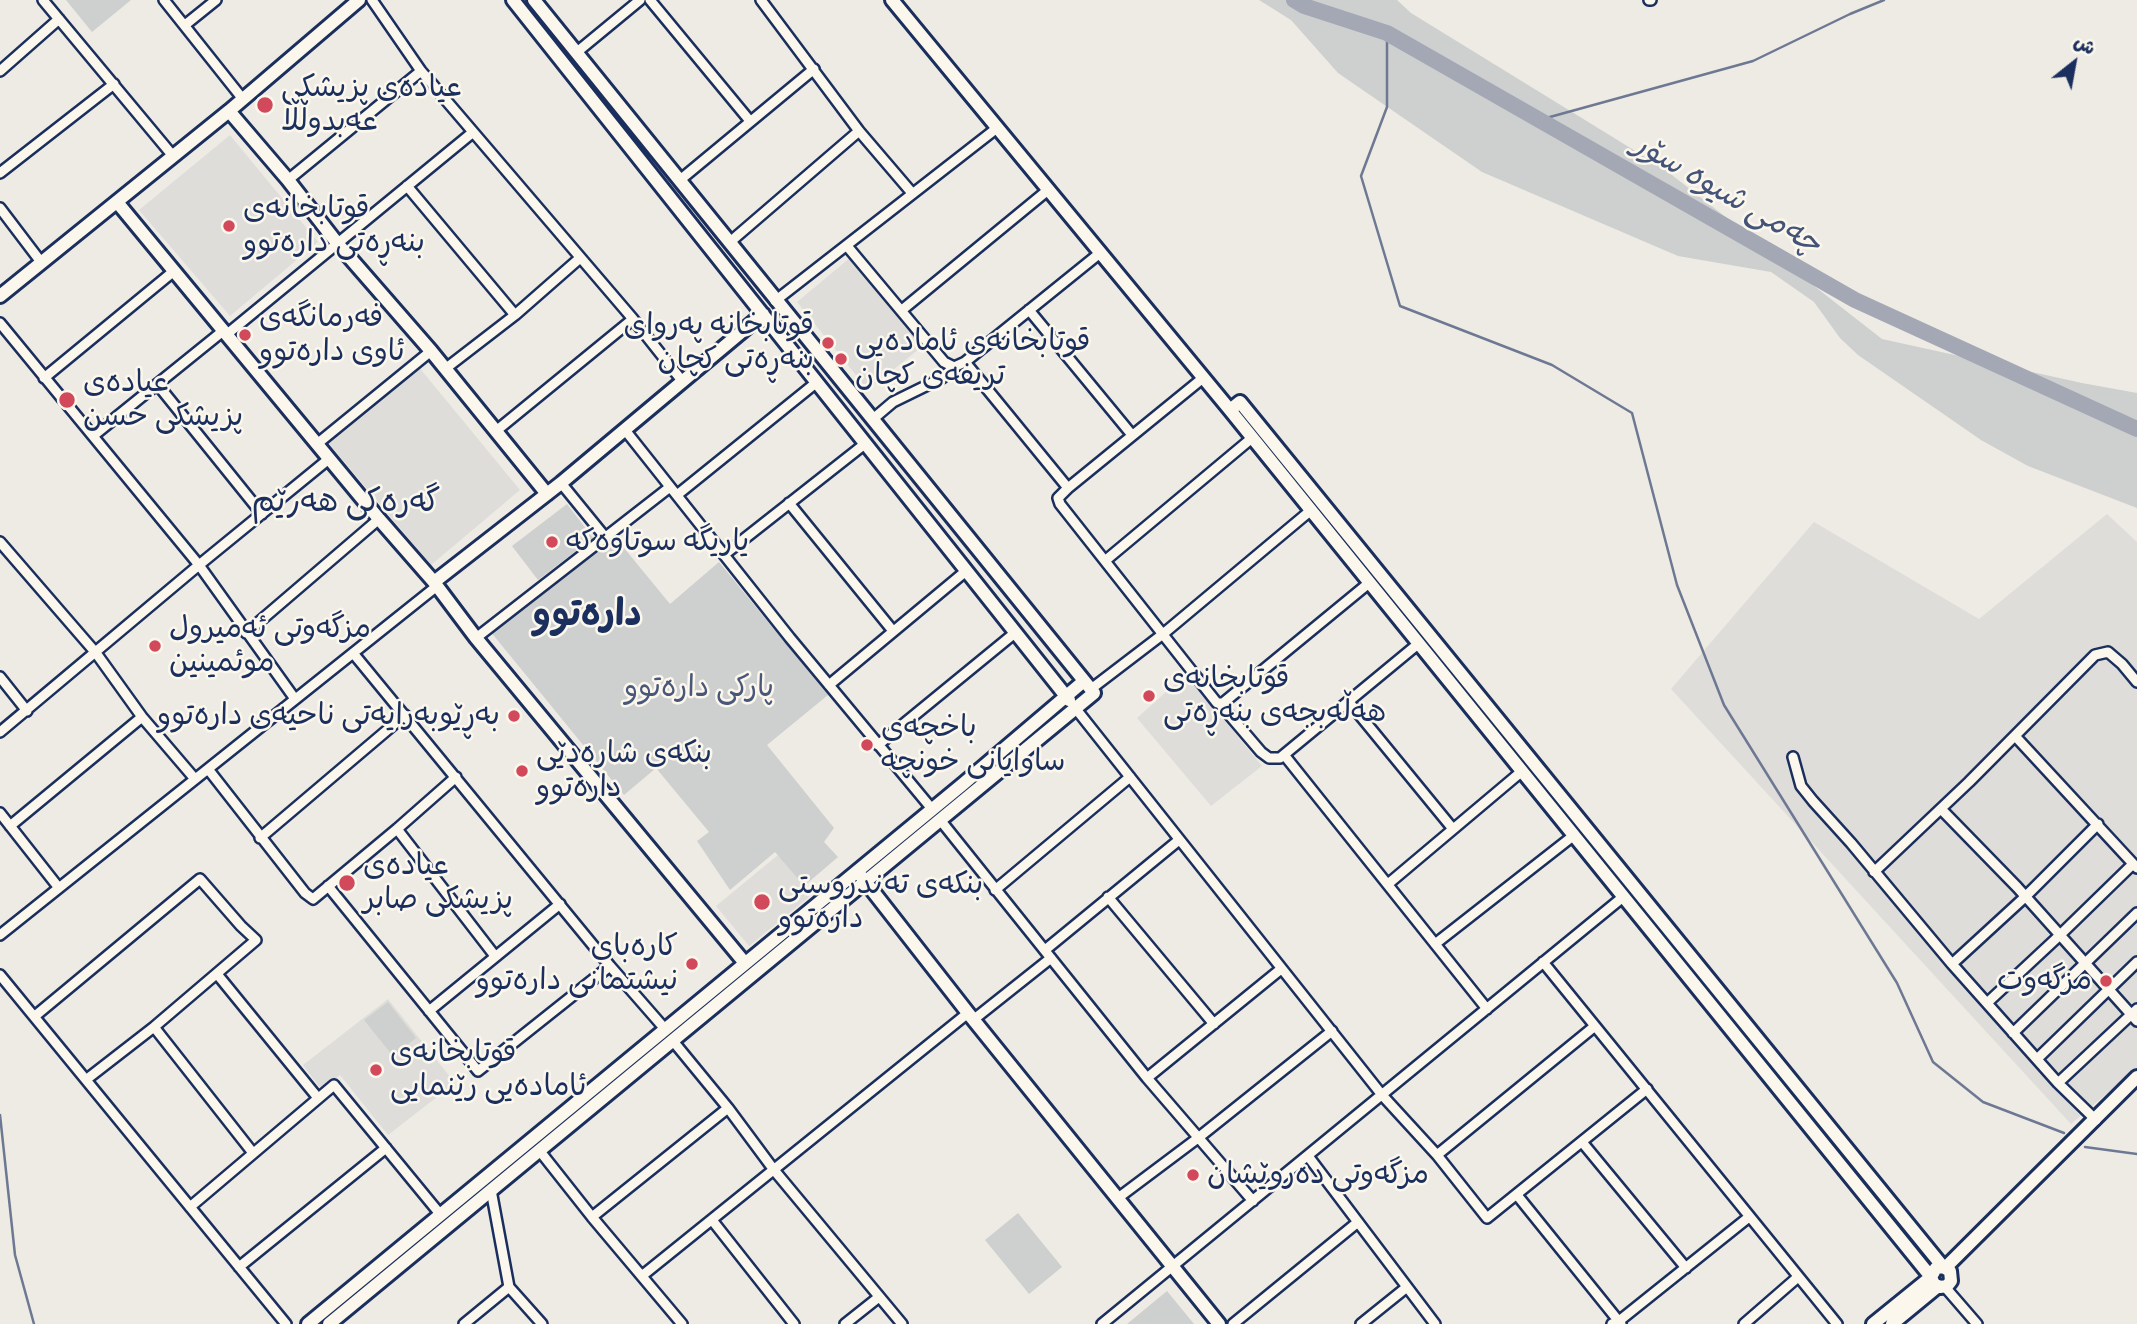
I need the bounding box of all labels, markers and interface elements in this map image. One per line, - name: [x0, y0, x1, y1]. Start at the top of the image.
- north arrow: [2039, 28, 2109, 98]
- text: ش: [2070, 29, 2100, 60]
- place label: عیادەی پزیشکی عەبدوڵڵا: [281, 70, 462, 140]
- marker: عیادەی پزیشکی عەبدوڵڵا: [255, 95, 275, 115]
- water label: چەمی شیوە سۆر: [1626, 126, 1828, 264]
- place label: قوتابخانەی بنەڕەتی دارەتوو: [243, 191, 425, 262]
- marker: قوتابخانەی بنەڕەتی دارەتوو: [221, 218, 237, 234]
- place label: فەرمانگەی ئاوی دارەتوو: [259, 300, 405, 370]
- place label: قوتابخانە پەروای بنەڕەتی کچان: [623, 308, 814, 378]
- place label: قوتابخانەی ئامادەیی تریفەی کچان: [855, 324, 1090, 394]
- marker: فەرمانگەی ئاوی دارەتوو: [237, 327, 253, 343]
- marker: قوتابخانە پەروای بنەڕەتی کچان: [820, 335, 836, 351]
- marker: قوتابخانەی ئامادەیی تریفەی کچان: [833, 351, 849, 367]
- place label: عیادەی پزیشکی حسن: [83, 365, 243, 436]
- marker: عیادەی پزیشکی حسن: [57, 390, 77, 410]
- district label: گەرەکی هەرێم: [252, 484, 440, 522]
- place label: یاریگە سوتاوەکە: [566, 524, 749, 560]
- marker: یاریگە سوتاوەکە: [544, 534, 560, 550]
- district label: دارەتوو: [532, 594, 642, 638]
- place label: مزگەوتی ئەمیرول موئمینین: [169, 611, 371, 682]
- marker: مزگەوتی ئەمیرول موئمینین: [147, 638, 163, 654]
- place label: قوتابخانەی هەڵەبجەی بنەڕەتی: [1163, 661, 1386, 732]
- park label: پارکی دارەتوو: [624, 670, 774, 706]
- marker: قوتابخانەی هەڵەبجەی بنەڕەتی: [1141, 688, 1157, 704]
- place label: بەڕێوبەرایەتی ناحیەی دارەتوو: [157, 698, 500, 734]
- marker: بەڕێوبەرایەتی ناحیەی دارەتوو: [506, 708, 522, 724]
- place label: باخچەی ساوایانی خونچە: [881, 710, 1066, 780]
- place label: بنکەی شارەدێی دارەتوو: [536, 736, 712, 806]
- marker: باخچەی ساوایانی خونچە: [859, 737, 875, 753]
- marker: بنکەی شارەدێی دارەتوو: [514, 763, 530, 779]
- place label: عیادەی پزیشکی صابر: [363, 848, 513, 918]
- place label: بنکەی تەندروستی دارەتوو: [778, 867, 983, 937]
- marker: عیادەی پزیشکی صابر: [337, 873, 357, 893]
- marker: بنکەی تەندروستی دارەتوو: [752, 892, 772, 912]
- place label: کارەبای نیشتمانی دارەتوو: [476, 929, 678, 1000]
- marker: کارەبای نیشتمانی دارەتوو: [684, 956, 700, 972]
- place label: مزگەوت: [1997, 963, 2092, 999]
- marker: مزگەوت: [2098, 973, 2114, 989]
- place label: قوتابخانەی ئامادەیی رێنمایی: [390, 1035, 586, 1106]
- marker: قوتابخانەی ئامادەیی رێنمایی: [368, 1062, 384, 1078]
- place label: مزگەوتی دەروێشان: [1207, 1157, 1429, 1193]
- marker: مزگەوتی دەروێشان: [1185, 1167, 1201, 1183]

